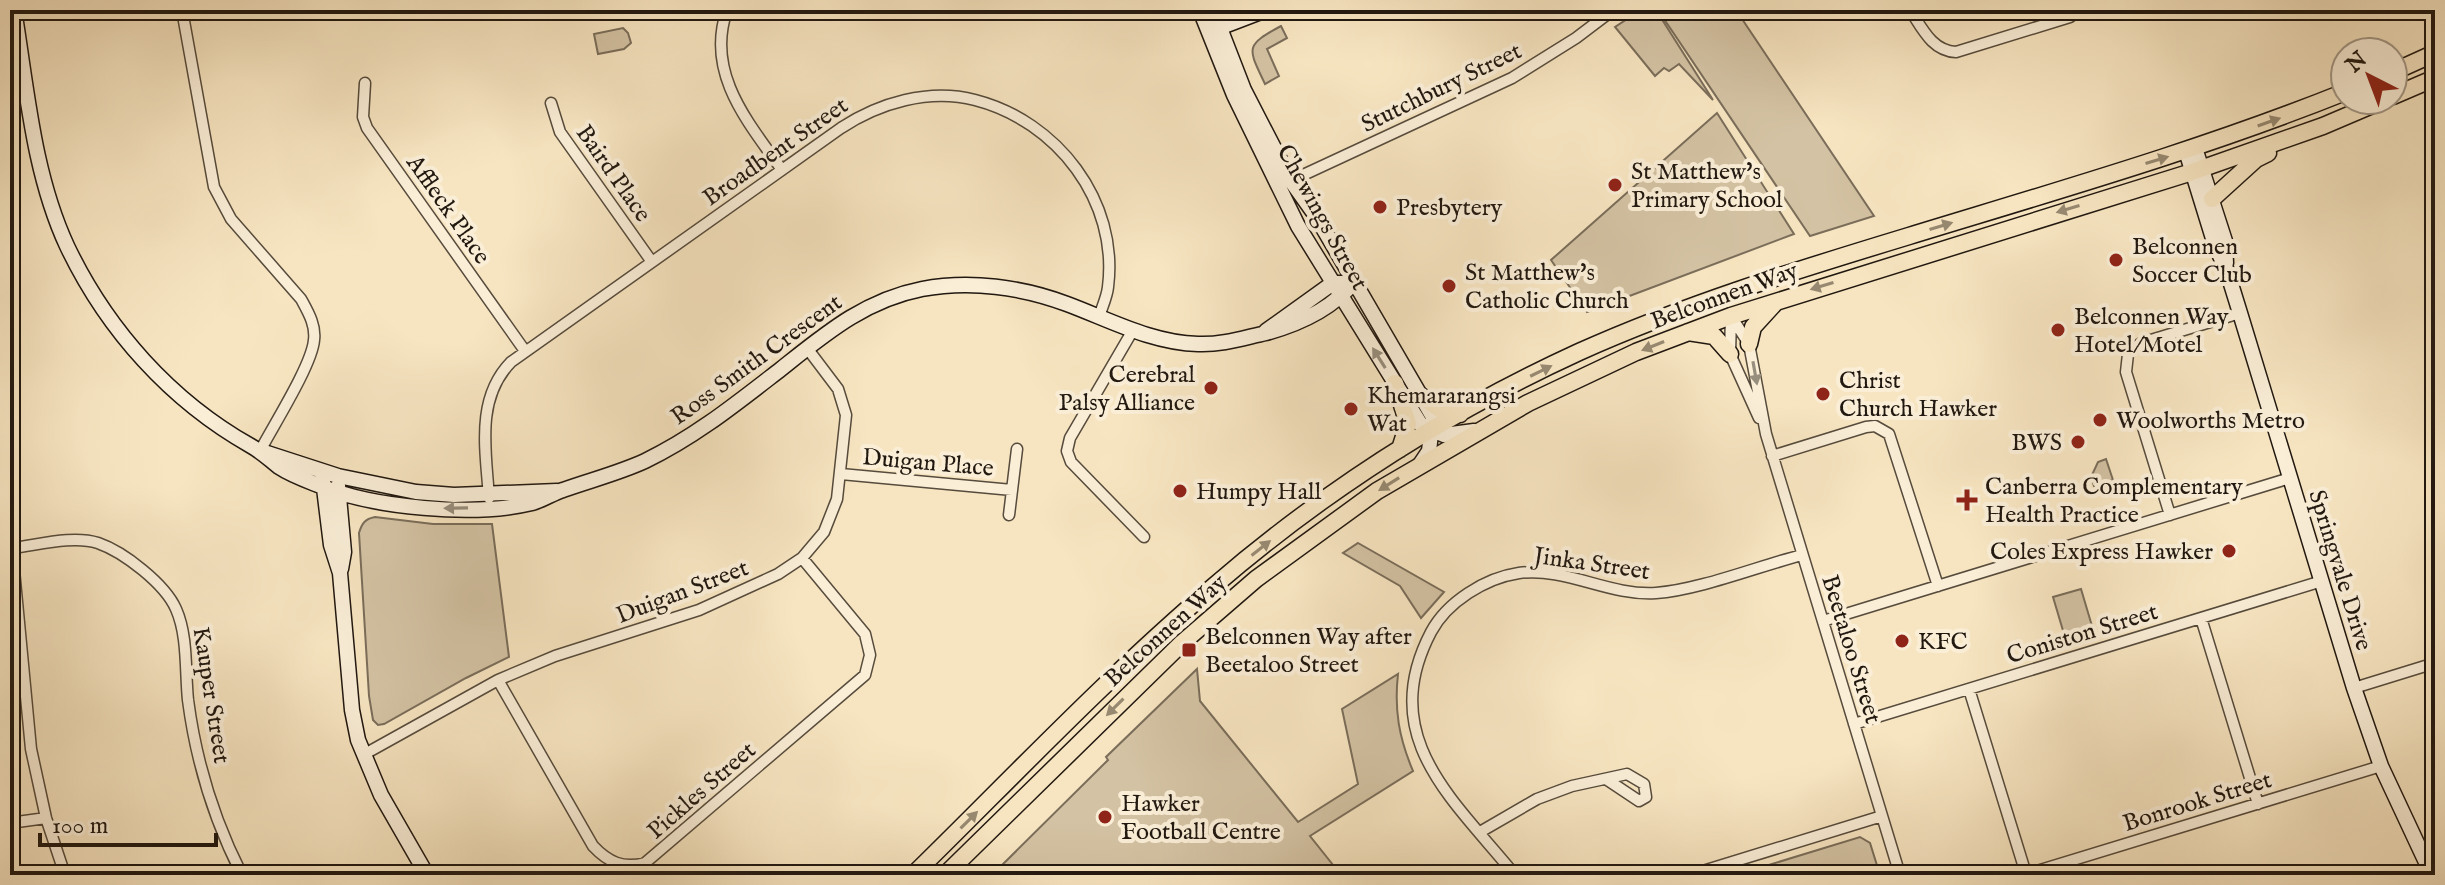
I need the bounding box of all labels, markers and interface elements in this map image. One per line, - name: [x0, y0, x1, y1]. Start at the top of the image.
- street label: Stutchbury Street: [1356, 36, 1527, 141]
- north arrow: [2329, 36, 2409, 116]
- text: N: [2340, 46, 2373, 80]
- street label: Broadbent Street: [697, 91, 855, 214]
- one-way arrow: [2257, 115, 2281, 128]
- street label: Baird Place: [568, 119, 657, 228]
- street label: Chewings Street: [1269, 139, 1375, 296]
- street label: Affleck Place: [398, 148, 497, 271]
- one-way arrow: [2145, 153, 2169, 166]
- place label: St Matthew's Primary School: [1631, 157, 1783, 216]
- marker: St Matthew's Primary School: [1606, 176, 1624, 194]
- place label: Presbytery: [1396, 193, 1503, 224]
- marker: Presbytery: [1371, 198, 1389, 216]
- one-way arrow: [2056, 203, 2080, 216]
- one-way arrow: [1929, 219, 1953, 232]
- place label: Belconnen Soccer Club: [2132, 232, 2252, 291]
- marker: Belconnen Soccer Club: [2107, 251, 2125, 269]
- street label: Belconnen Way: [1647, 255, 1803, 337]
- place label: St Matthew's Catholic Church: [1465, 258, 1629, 317]
- marker: St Matthew's Catholic Church: [1440, 277, 1458, 295]
- one-way arrow: [1809, 280, 1833, 293]
- street label: Ross Smith Crescent: [665, 288, 849, 433]
- place label: Belconnen Way Hotel/Motel: [2074, 302, 2229, 361]
- marker: Belconnen Way Hotel/Motel: [2049, 321, 2067, 339]
- one-way arrow: [1641, 339, 1665, 352]
- one-way arrow: [1373, 347, 1387, 369]
- place label: Cerebral Palsy Alliance: [1059, 360, 1195, 419]
- one-way arrow: [1749, 360, 1761, 385]
- one-way arrow: [1530, 364, 1553, 377]
- place label: Christ Church Hawker: [1839, 366, 1997, 425]
- marker: Cerebral Palsy Alliance: [1202, 379, 1220, 397]
- place label: Khemararangsi Wat: [1367, 381, 1516, 440]
- marker: Christ Church Hawker: [1814, 385, 1832, 403]
- marker: Khemararangsi Wat: [1342, 400, 1360, 418]
- place label: Woolworths Metro: [2116, 406, 2305, 437]
- marker: Woolworths Metro: [2091, 411, 2109, 429]
- place label: BWS: [2011, 428, 2062, 459]
- marker: BWS: [2069, 433, 2087, 451]
- street label: Duigan Place: [861, 442, 995, 485]
- place label: Canberra Complementary Health Practice: [1985, 472, 2243, 531]
- place label: Humpy Hall: [1196, 477, 1322, 508]
- one-way arrow: [1378, 477, 1399, 492]
- marker: Humpy Hall: [1171, 482, 1189, 500]
- street label: Springvale Drive: [2300, 486, 2379, 654]
- marker: Canberra Complementary Health Practice: [1956, 489, 1978, 511]
- one-way arrow: [443, 502, 468, 514]
- place label: Coles Express Hawker: [1990, 537, 2213, 568]
- one-way arrow: [1251, 540, 1271, 556]
- street label: Jinka Street: [1529, 541, 1652, 588]
- marker: Coles Express Hawker: [2220, 542, 2238, 560]
- street label: Duigan Street: [612, 553, 753, 632]
- street label: Belconnen Way: [1098, 568, 1234, 694]
- street label: Beetaloo Street: [1813, 571, 1888, 727]
- street label: Coniston Street: [2003, 597, 2162, 672]
- place label: Belconnen Way after Beetaloo Street: [1205, 622, 1412, 681]
- street label: Kauper Street: [184, 625, 237, 766]
- place label: KFC: [1918, 627, 1968, 658]
- marker: KFC: [1893, 632, 1911, 650]
- marker: Belconnen Way after Beetaloo Street: [1180, 641, 1198, 659]
- one-way arrow: [1106, 697, 1125, 716]
- street label: Pickles Street: [641, 735, 763, 847]
- street label: Bonrook Street: [2119, 765, 2276, 840]
- place label: Hawker Football Centre: [1121, 789, 1281, 848]
- scale bar: [40, 797, 216, 847]
- marker: Hawker Football Centre: [1096, 808, 1114, 826]
- text: 100 m: [52, 811, 108, 842]
- one-way arrow: [959, 812, 978, 830]

